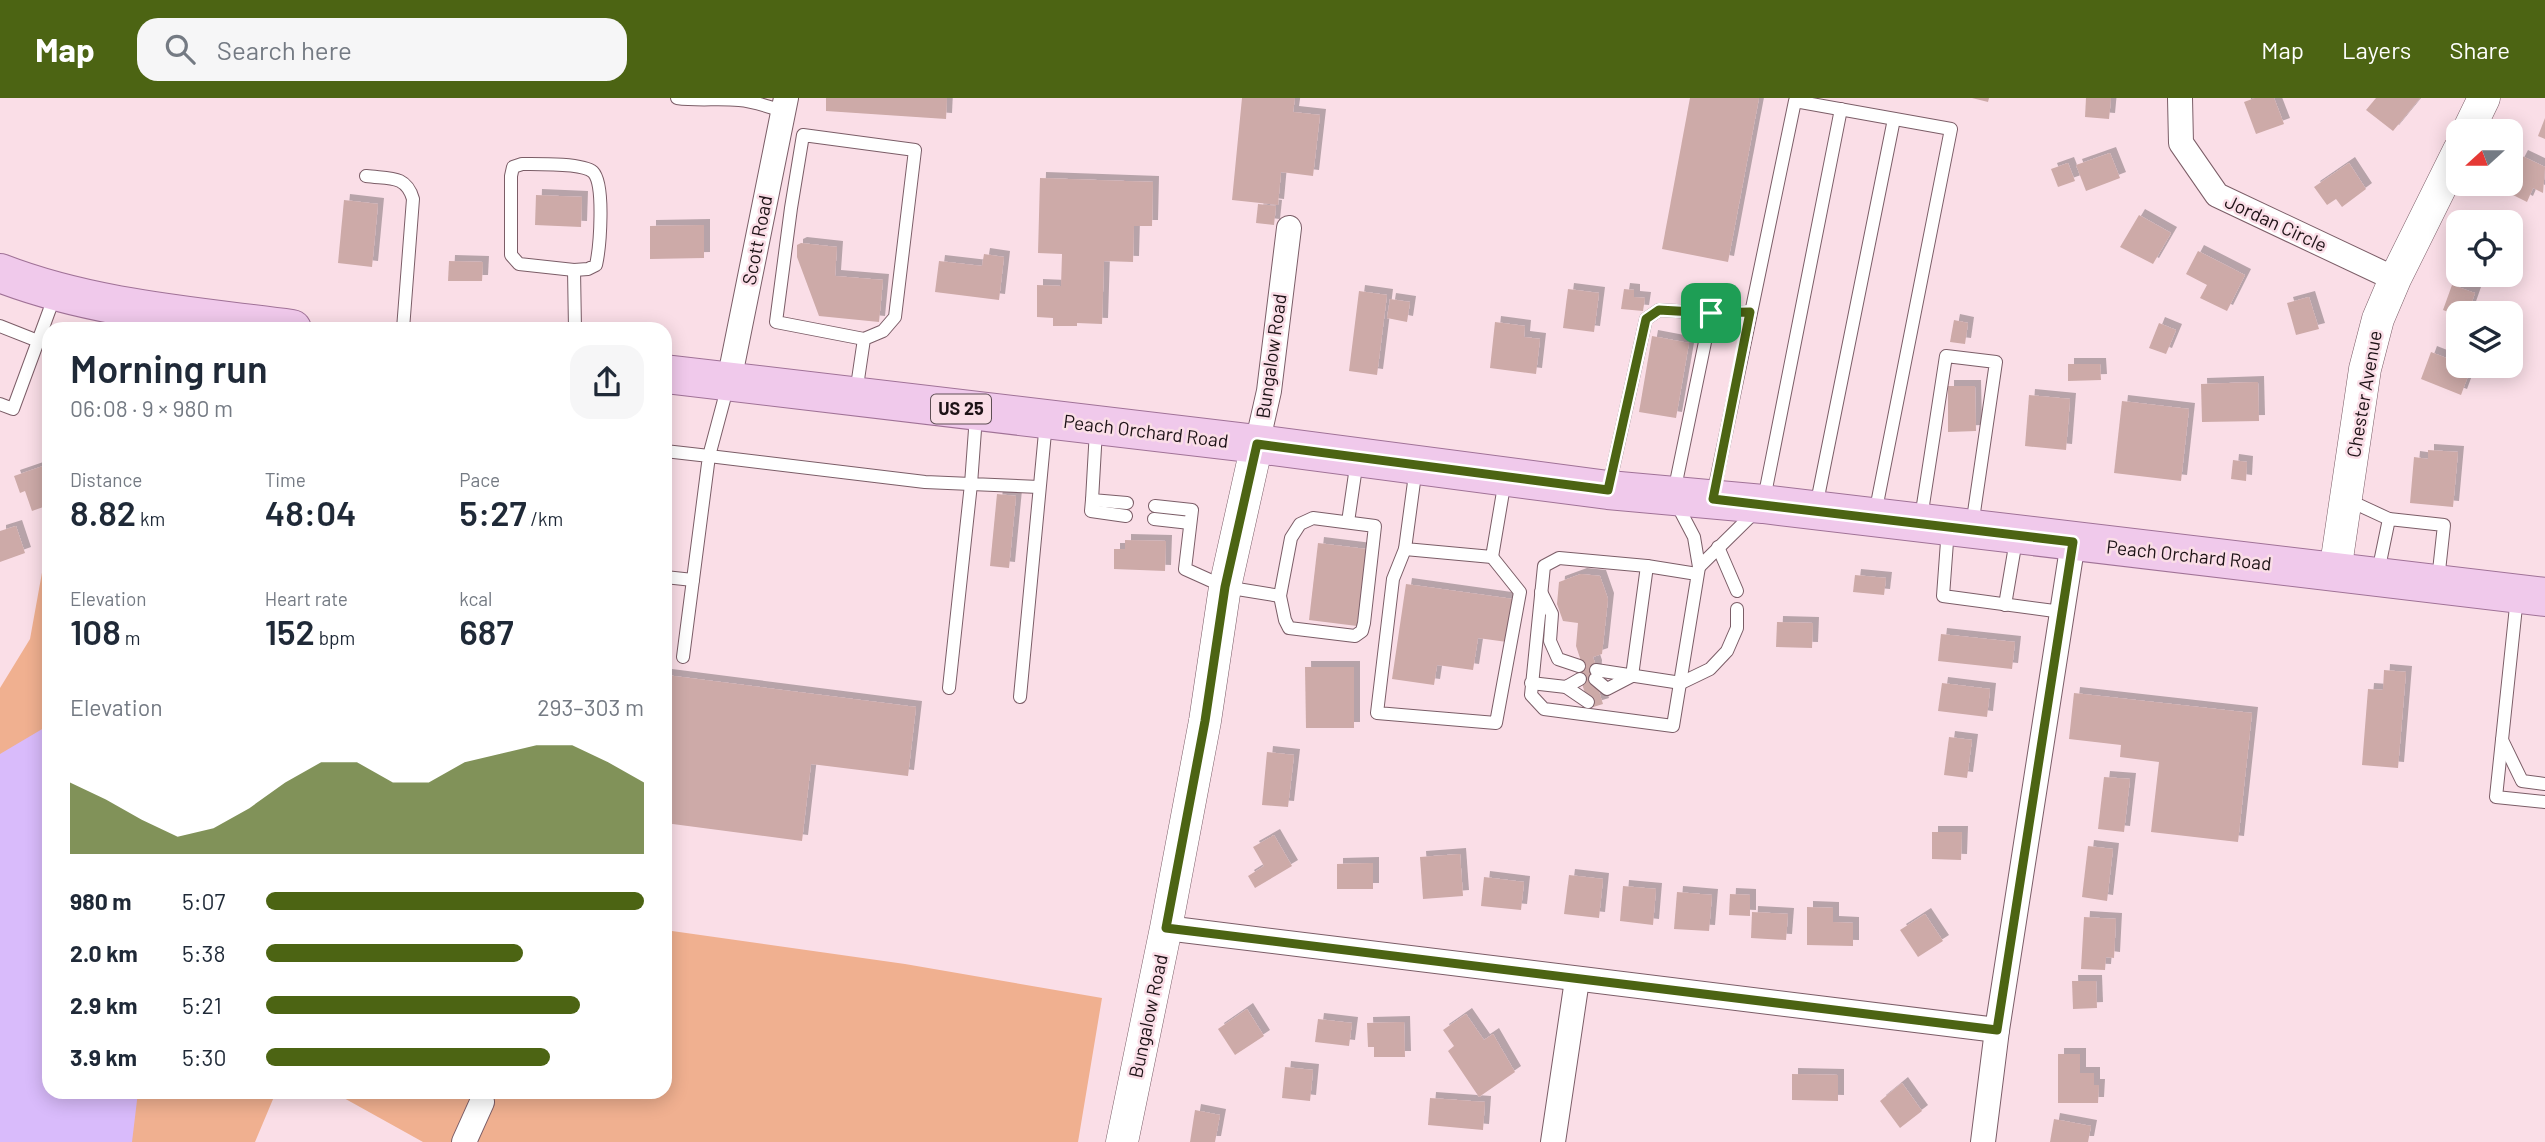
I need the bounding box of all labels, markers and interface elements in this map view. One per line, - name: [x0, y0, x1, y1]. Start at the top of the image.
- search box: [137, 18, 627, 81]
- text: Map: [35, 29, 95, 69]
- icon: search: [161, 30, 199, 68]
- text: Search here: [217, 34, 352, 65]
- text: Map: [2261, 35, 2304, 64]
- text: Layers: [2342, 35, 2411, 64]
- text: Share: [2449, 35, 2510, 64]
- north arrow: [2446, 119, 2524, 196]
- map controls: [2446, 119, 2523, 378]
- street label: Jordan Circle: [2222, 189, 2331, 256]
- street label: Scott Road: [737, 193, 776, 287]
- button: locate: [2446, 210, 2523, 287]
- pin: [1681, 283, 1741, 343]
- street label: Bungalow Road: [1250, 292, 1291, 420]
- icon: arrive: [1692, 294, 1730, 332]
- button: layers: [2446, 301, 2523, 378]
- street label: Chester Avenue: [2341, 329, 2386, 459]
- text: Morning run: [70, 345, 268, 391]
- button: share: [570, 345, 644, 419]
- text: 06:08 · 9 × 980 m: [70, 394, 233, 422]
- road number: US 25: [931, 394, 991, 424]
- street label: Peach Orchard Road: [1062, 409, 1230, 452]
- text: Distance: [70, 468, 142, 491]
- text: Time: [265, 468, 306, 491]
- text: Pace: [459, 468, 500, 491]
- text: 8.82: [70, 491, 136, 533]
- text: 48:04: [265, 491, 357, 533]
- text: 5:27: [459, 491, 527, 533]
- text: km: [136, 507, 165, 530]
- text: /km: [527, 507, 563, 530]
- street label: Peach Orchard Road: [2105, 534, 2273, 575]
- text: Elevation: [70, 587, 147, 610]
- text: Heart rate: [265, 587, 348, 610]
- text: kcal: [459, 587, 492, 610]
- text: 108: [70, 610, 121, 652]
- text: 152: [265, 610, 315, 652]
- text: 687: [459, 610, 514, 652]
- text: m: [121, 626, 140, 649]
- text: bpm: [315, 626, 355, 649]
- text: Elevation: [70, 693, 163, 721]
- text: 293–303 m: [537, 693, 644, 721]
- text: 980 m: [70, 887, 132, 915]
- text: 5:07: [182, 887, 226, 915]
- text: 2.0 km: [70, 939, 138, 967]
- text: 5:38: [182, 939, 225, 967]
- street label: Bungalow Road: [1123, 952, 1172, 1080]
- text: 2.9 km: [70, 991, 137, 1019]
- text: 5:21: [182, 991, 222, 1019]
- text: 3.9 km: [70, 1043, 137, 1071]
- text: 5:30: [182, 1043, 226, 1071]

